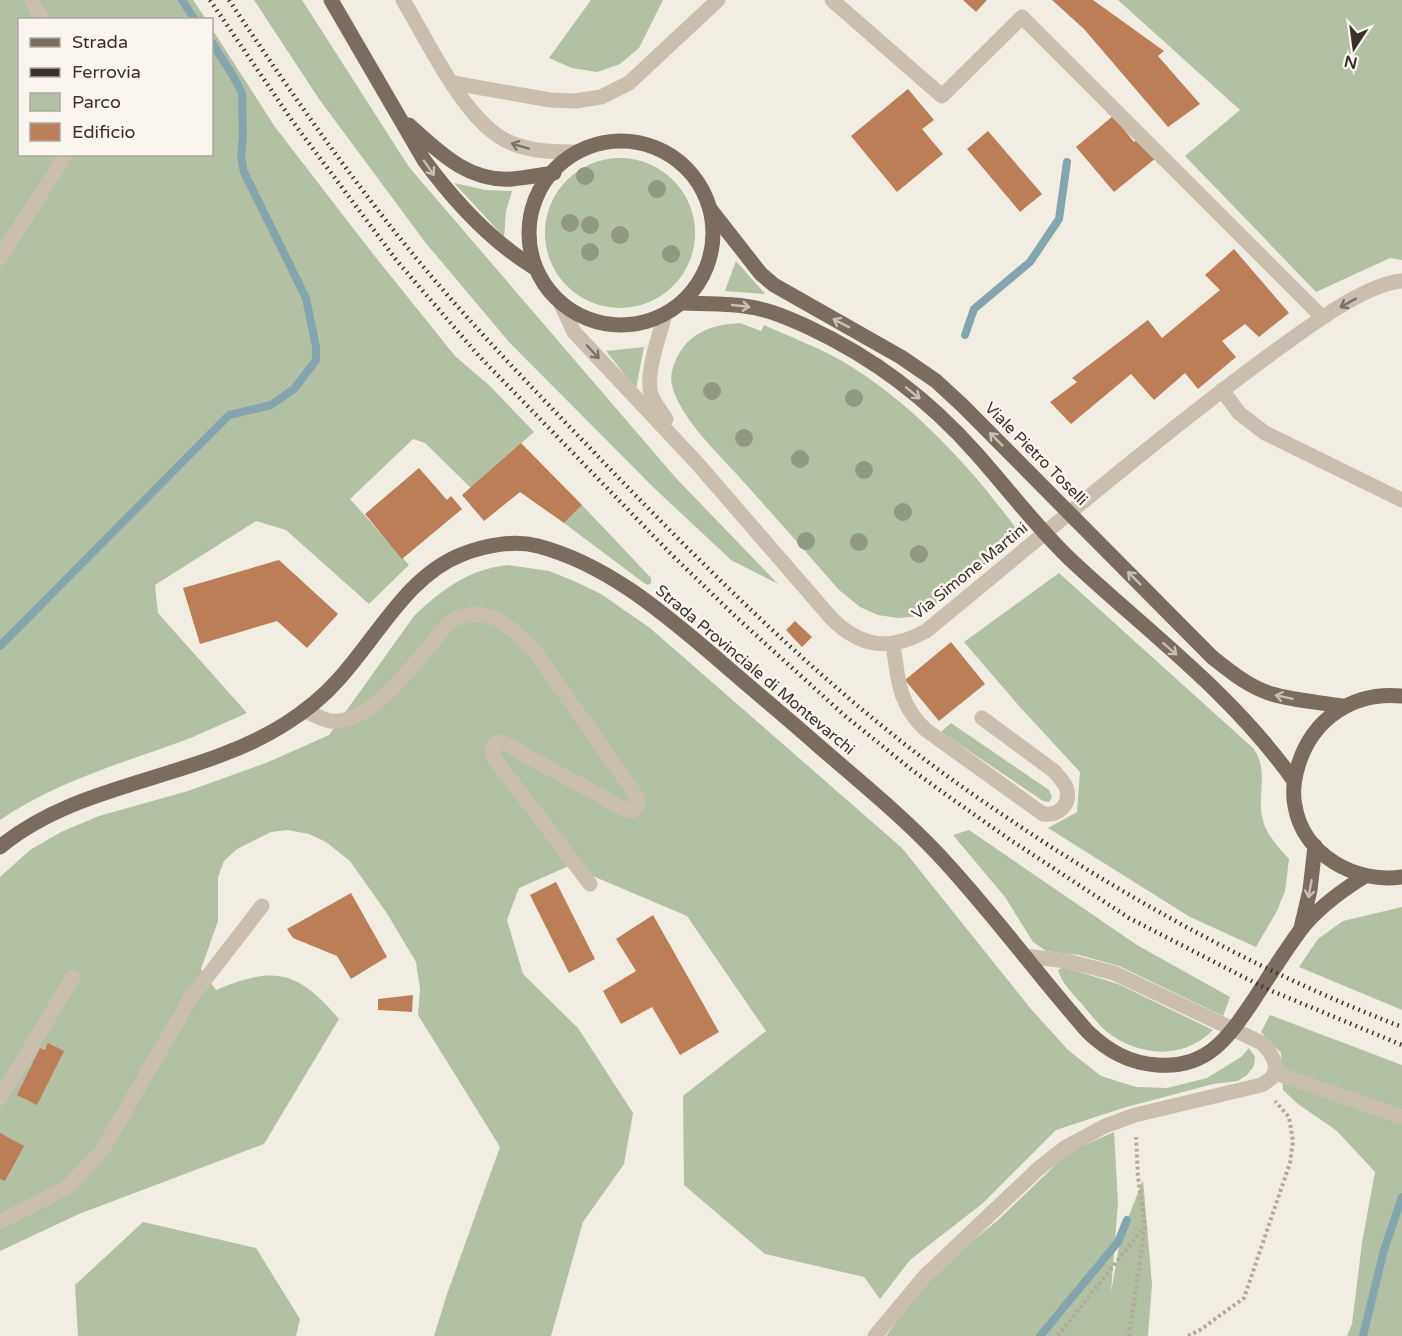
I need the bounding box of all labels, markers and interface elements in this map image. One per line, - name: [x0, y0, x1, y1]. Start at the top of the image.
- legend: [18, 18, 213, 156]
- north arrow: [1324, 18, 1384, 78]
- text: Strada: [72, 31, 128, 53]
- text: N: [1342, 50, 1359, 73]
- text: Ferrovia: [72, 61, 141, 83]
- text: Parco: [72, 91, 121, 113]
- text: Edificio: [72, 121, 136, 143]
- one-way arrow: [511, 140, 530, 151]
- one-way arrow: [423, 159, 436, 175]
- one-way arrow: [1340, 297, 1357, 309]
- one-way arrow: [731, 301, 751, 312]
- one-way arrow: [833, 317, 851, 328]
- one-way arrow: [586, 344, 600, 359]
- one-way arrow: [905, 386, 921, 399]
- street label: Viale Pietro Toselli: [980, 398, 1092, 510]
- one-way arrow: [989, 432, 1004, 447]
- street label: Via Simone Martini: [908, 518, 1032, 624]
- one-way arrow: [1126, 570, 1141, 585]
- street label: Strada Provinciale di Montevarchi: [651, 581, 859, 759]
- one-way arrow: [1162, 642, 1177, 656]
- one-way arrow: [1275, 691, 1295, 702]
- one-way arrow: [1304, 879, 1315, 898]

